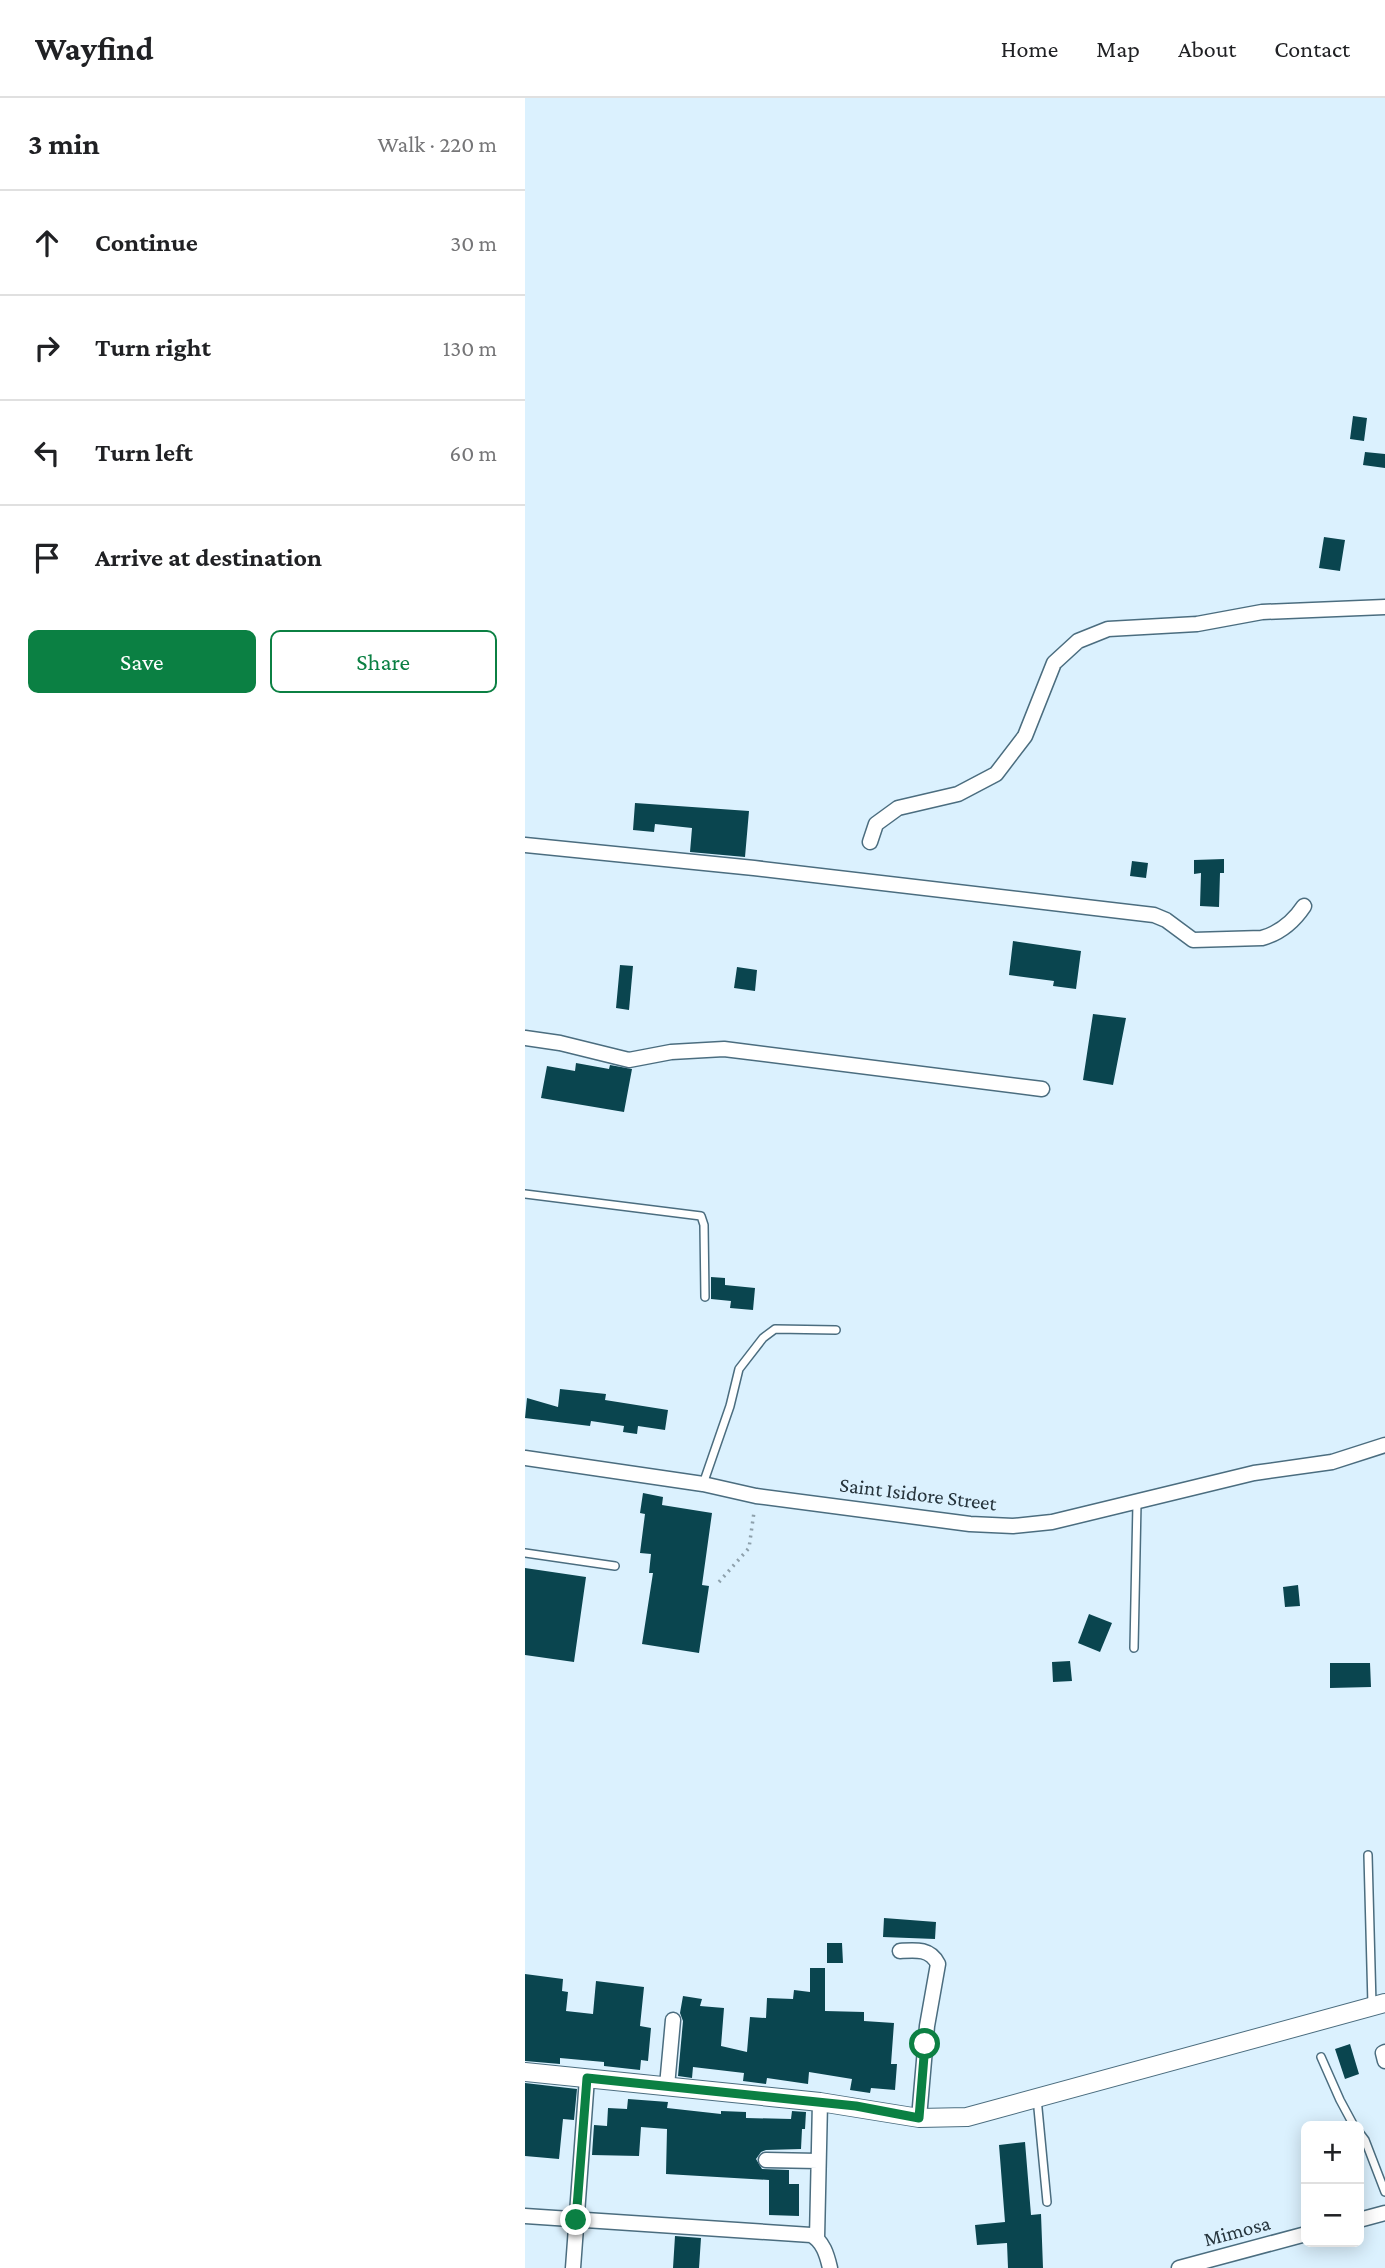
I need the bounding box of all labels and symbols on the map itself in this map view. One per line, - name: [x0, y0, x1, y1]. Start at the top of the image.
- street label: Saint Isidore Street: [838, 1472, 999, 1516]
- route start: [909, 2028, 940, 2059]
- route end: [560, 2204, 591, 2235]
- street label: Mimosa: [1201, 2211, 1273, 2251]

